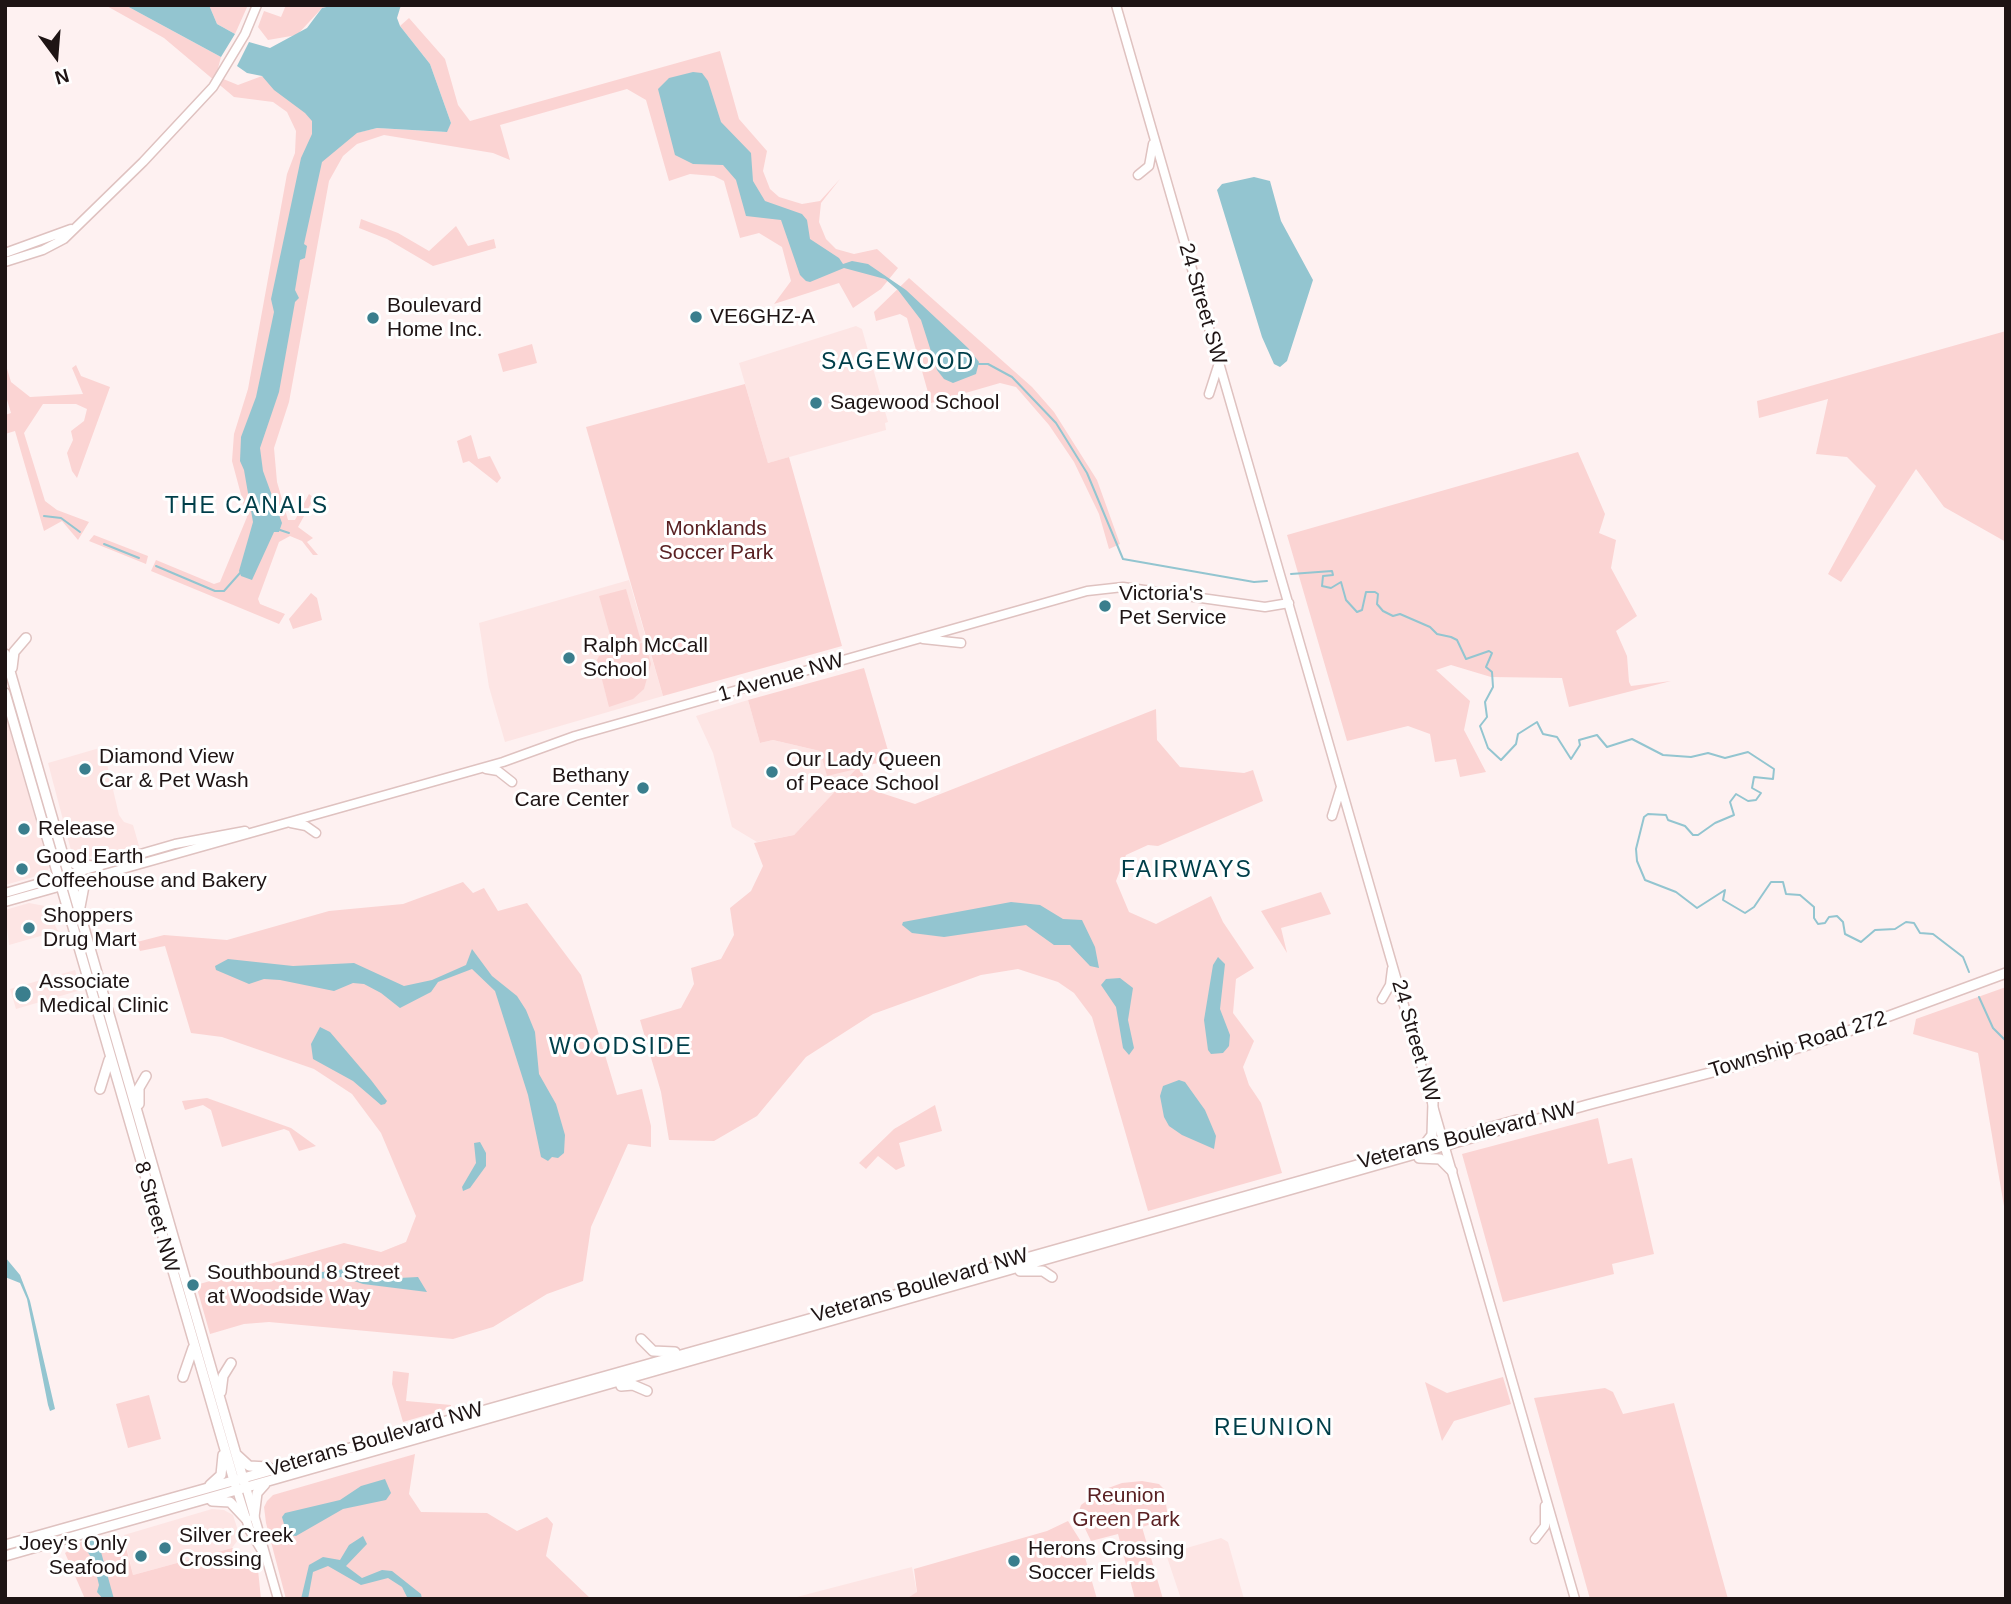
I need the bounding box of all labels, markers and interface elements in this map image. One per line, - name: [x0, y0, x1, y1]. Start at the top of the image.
- north arrow: [21, 21, 91, 91]
- text: N: [52, 65, 71, 89]
- street label: 24 Street SW: [1173, 241, 1231, 367]
- place label: Boulevard Home Inc.: [387, 293, 483, 343]
- place label: VE6GHZ-A: [710, 304, 815, 330]
- marker: VE6GHZ-A: [688, 309, 704, 325]
- marker: Boulevard Home Inc.: [365, 310, 381, 326]
- district label: SAGEWOOD: [822, 349, 974, 377]
- place label: Sagewood School: [830, 390, 999, 416]
- marker: Sagewood School: [808, 395, 824, 411]
- district label: THE CANALS: [166, 493, 328, 521]
- park label: Monklands Soccer Park: [659, 516, 773, 566]
- place label: Victoria's Pet Service: [1119, 581, 1226, 631]
- marker: Victoria's Pet Service: [1097, 598, 1113, 614]
- place label: Ralph McCall School: [583, 633, 708, 683]
- street label: 1 Avenue NW: [715, 648, 847, 708]
- marker: Ralph McCall School: [561, 650, 577, 666]
- place label: Diamond View Car & Pet Wash: [99, 744, 249, 794]
- place label: Our Lady Queen of Peace School: [786, 747, 941, 797]
- marker: Diamond View Car & Pet Wash: [77, 761, 93, 777]
- place label: Bethany Care Center: [515, 763, 629, 813]
- marker: Our Lady Queen of Peace School: [764, 764, 780, 780]
- marker: Bethany Care Center: [635, 780, 651, 796]
- place label: Release: [38, 816, 115, 842]
- marker: Release: [16, 821, 32, 837]
- place label: Good Earth Coffeehouse and Bakery: [36, 844, 267, 894]
- district label: FAIRWAYS: [1122, 857, 1252, 885]
- marker: Good Earth Coffeehouse and Bakery: [14, 861, 30, 877]
- place label: Shoppers Drug Mart: [43, 903, 136, 953]
- marker: Shoppers Drug Mart: [21, 920, 37, 936]
- place label: Associate Medical Clinic: [39, 969, 169, 1019]
- street label: 24 Street NW: [1386, 977, 1444, 1105]
- marker: Associate Medical Clinic: [13, 984, 33, 1004]
- street label: Township Road 272: [1706, 1006, 1890, 1084]
- district label: WOODSIDE: [550, 1034, 692, 1062]
- street label: Veterans Boulevard NW: [1355, 1097, 1579, 1175]
- street label: 8 Street NW: [128, 1159, 184, 1275]
- street label: Veterans Boulevard NW: [809, 1243, 1031, 1329]
- place label: Southbound 8 Street at Woodside Way: [207, 1260, 400, 1310]
- marker: Southbound 8 Street at Woodside Way: [185, 1277, 201, 1293]
- street label: Veterans Boulevard NW: [264, 1397, 486, 1483]
- district label: REUNION: [1215, 1415, 1333, 1443]
- park label: Reunion Green Park: [1072, 1483, 1180, 1533]
- place label: Silver Creek Crossing: [179, 1523, 293, 1573]
- place label: Joey's Only Seafood: [19, 1531, 127, 1581]
- place label: Herons Crossing Soccer Fields: [1028, 1536, 1184, 1586]
- marker: Silver Creek Crossing: [157, 1540, 173, 1556]
- marker: Joey's Only Seafood: [133, 1548, 149, 1564]
- marker: Herons Crossing Soccer Fields: [1006, 1553, 1022, 1569]

